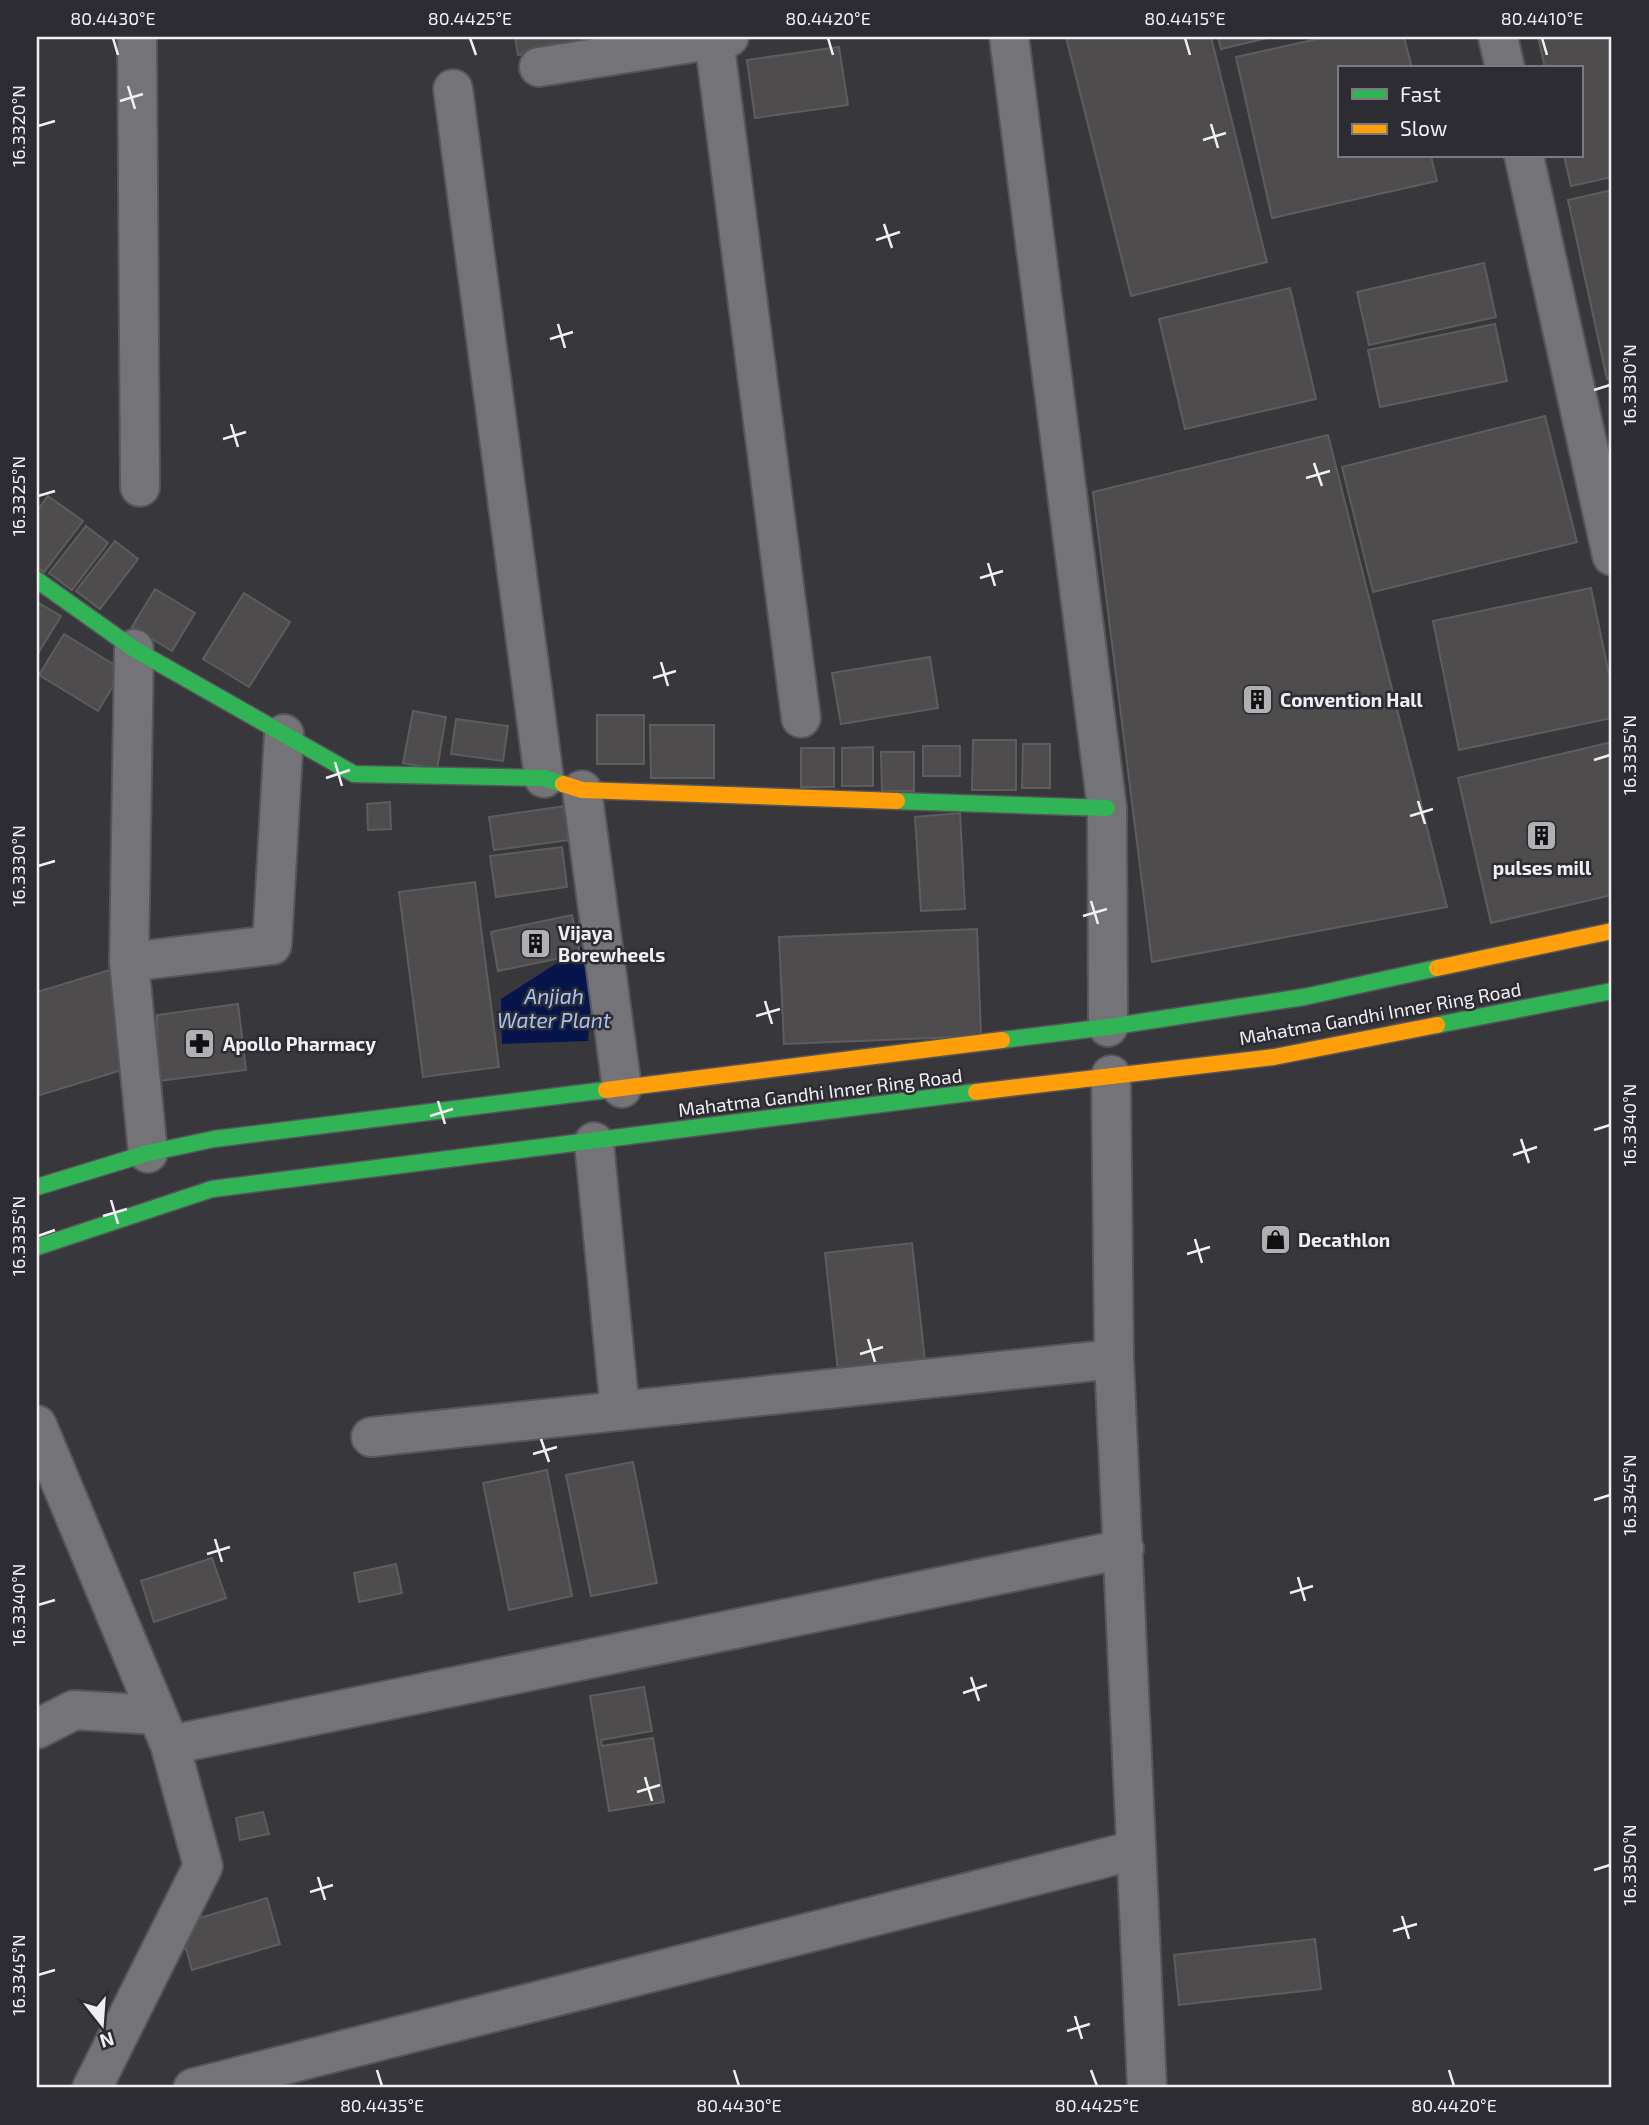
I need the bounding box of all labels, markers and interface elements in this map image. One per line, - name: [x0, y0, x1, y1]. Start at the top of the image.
- text: 80.4430°E: [70, 7, 156, 29]
- text: 80.4425°E: [428, 7, 512, 29]
- text: 80.4420°E: [785, 7, 871, 29]
- text: 80.4415°E: [1144, 7, 1226, 29]
- text: 80.4410°E: [1501, 7, 1583, 29]
- legend: [1338, 66, 1582, 158]
- text: Fast: [1400, 81, 1441, 106]
- text: 16.3320°N: [7, 85, 29, 167]
- text: Slow: [1400, 115, 1447, 140]
- text: 16.3330°N: [1618, 344, 1640, 426]
- text: 16.3325°N: [7, 456, 29, 536]
- building icon: Convention Hall: [1240, 682, 1274, 716]
- place label: Convention Hall: [1280, 688, 1423, 711]
- text: 16.3335°N: [1618, 715, 1640, 795]
- building icon: pulses mill: [1525, 819, 1559, 853]
- text: 16.3330°N: [7, 825, 29, 907]
- place label: pulses mill: [1493, 856, 1592, 879]
- place label: Vijaya Borewheels: [558, 921, 665, 966]
- building icon: Vijaya Borewheels: [518, 926, 552, 960]
- street label: Mahatma Gandhi Inner Ring Road: [1237, 977, 1523, 1049]
- water label: Anjiah Water Plant: [497, 983, 611, 1032]
- pharmacy icon: Apollo Pharmacy: [183, 1026, 217, 1060]
- place label: Apollo Pharmacy: [223, 1032, 376, 1056]
- street label: Mahatma Gandhi Inner Ring Road: [677, 1063, 963, 1121]
- text: 16.3340°N: [1618, 1084, 1640, 1166]
- text: 16.3335°N: [7, 1196, 29, 1276]
- shop icon: Decathlon: [1258, 1222, 1292, 1256]
- place label: Decathlon: [1298, 1228, 1390, 1251]
- text: 16.3345°N: [1618, 1454, 1640, 1536]
- text: 16.3340°N: [7, 1564, 29, 1646]
- text: 16.3350°N: [1618, 1824, 1640, 1906]
- text: 16.3345°N: [7, 1934, 29, 2016]
- north arrow: [66, 1988, 136, 2058]
- text: N: [97, 2028, 117, 2054]
- text: 80.4435°E: [340, 2094, 424, 2116]
- text: 80.4430°E: [696, 2094, 782, 2116]
- text: 80.4425°E: [1055, 2094, 1139, 2116]
- text: 80.4420°E: [1411, 2094, 1497, 2116]

